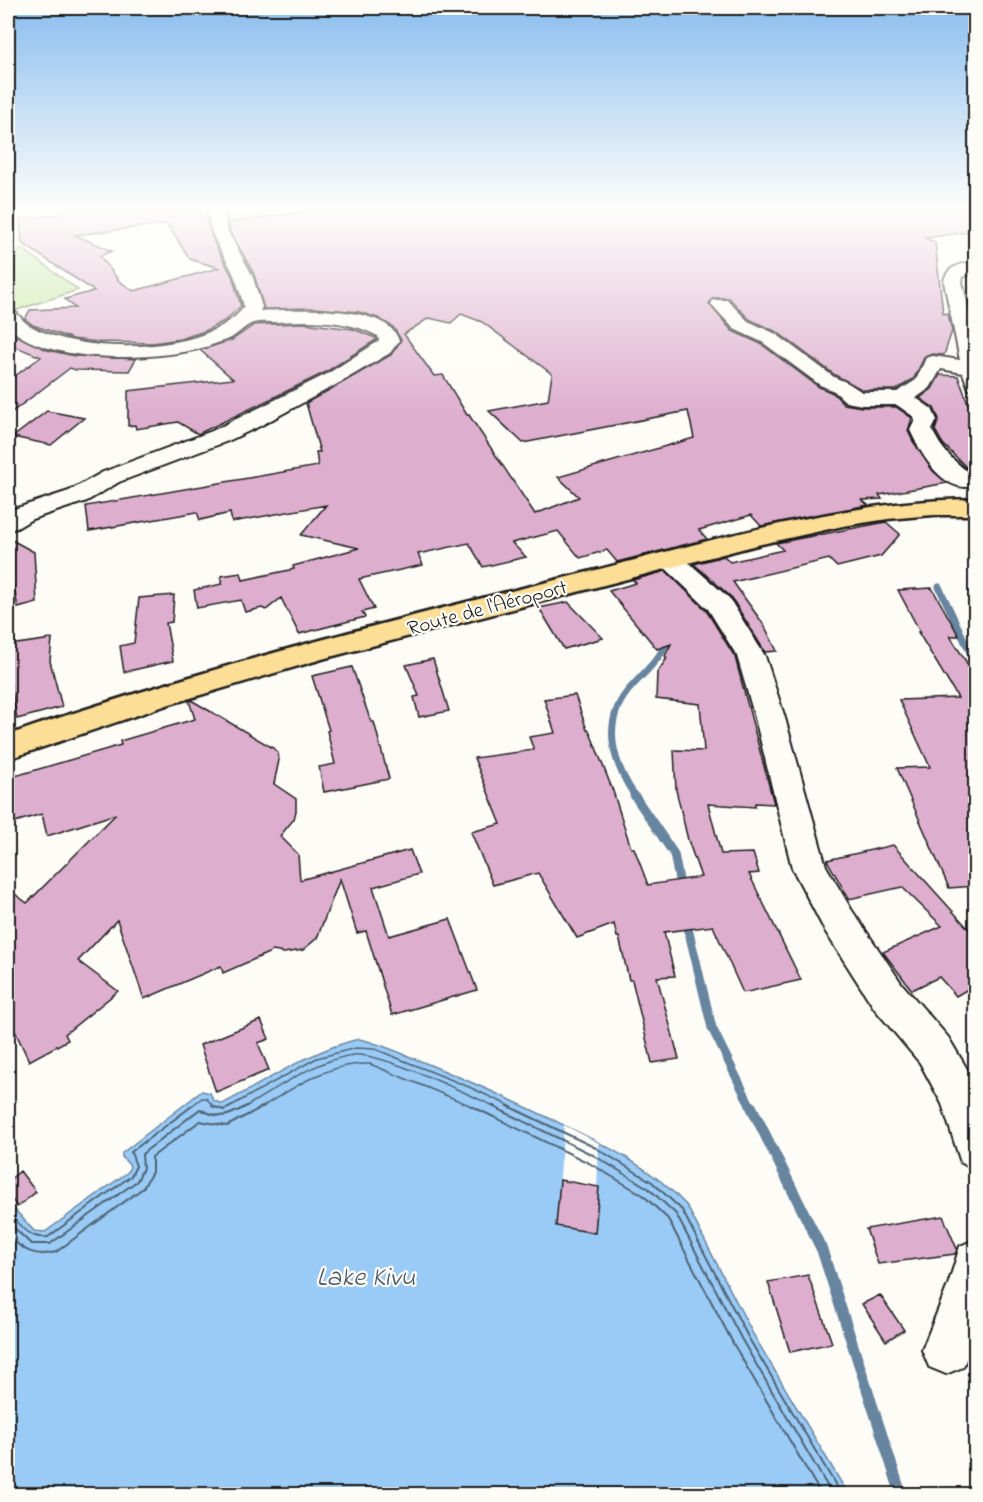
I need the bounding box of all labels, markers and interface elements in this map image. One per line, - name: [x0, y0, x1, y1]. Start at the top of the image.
- street label: Route de l'Aéroport: [404, 573, 571, 645]
- water label: Lake Kivu: [317, 1259, 415, 1298]

